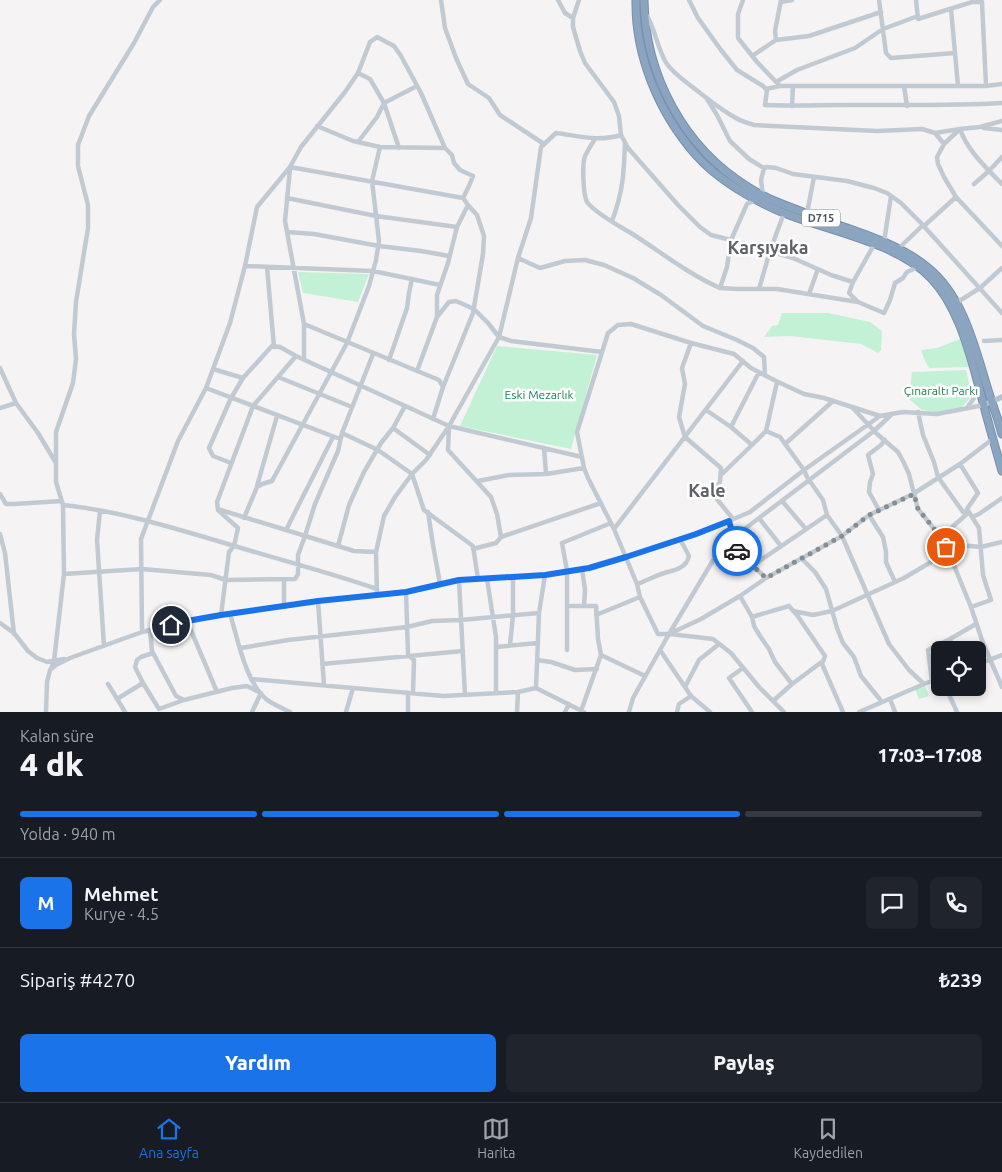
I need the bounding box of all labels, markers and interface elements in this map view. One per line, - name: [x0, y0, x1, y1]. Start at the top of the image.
- road number: D715: [802, 210, 840, 227]
- district label: Karşıyaka: [727, 237, 809, 258]
- park label: Çınaraltı Parkı: [904, 384, 978, 397]
- park label: Eski Mezarlık: [504, 388, 574, 401]
- district label: Kale: [688, 480, 726, 500]
- courier: [712, 526, 762, 576]
- pin: [925, 526, 967, 568]
- icon: bag: [932, 533, 960, 561]
- icon: car: [723, 537, 751, 565]
- pin: [150, 604, 192, 646]
- icon: home: [157, 611, 185, 639]
- map controls: [931, 641, 986, 696]
- button: locate: [931, 641, 986, 696]
- text: Kalan süre: [20, 727, 94, 745]
- text: 17:03–17:08: [877, 744, 982, 766]
- text: 4 dk: [20, 746, 84, 782]
- text: Yolda · 940 m: [20, 825, 116, 843]
- button: chat: [866, 877, 918, 929]
- button: phone: [930, 877, 982, 929]
- text: Mehmet: [84, 883, 158, 905]
- text: M: [38, 892, 54, 914]
- text: Kurye · 4.5: [84, 905, 159, 923]
- text: Sipariş #4270: [20, 969, 135, 991]
- text: ₺239: [939, 969, 982, 991]
- button: Yardım: [20, 1034, 496, 1092]
- button: Paylaş: [506, 1034, 982, 1092]
- tab: Ana sayfa: [139, 1115, 199, 1161]
- tab: Harita: [477, 1115, 516, 1161]
- tab: Kaydedilen: [794, 1115, 863, 1161]

